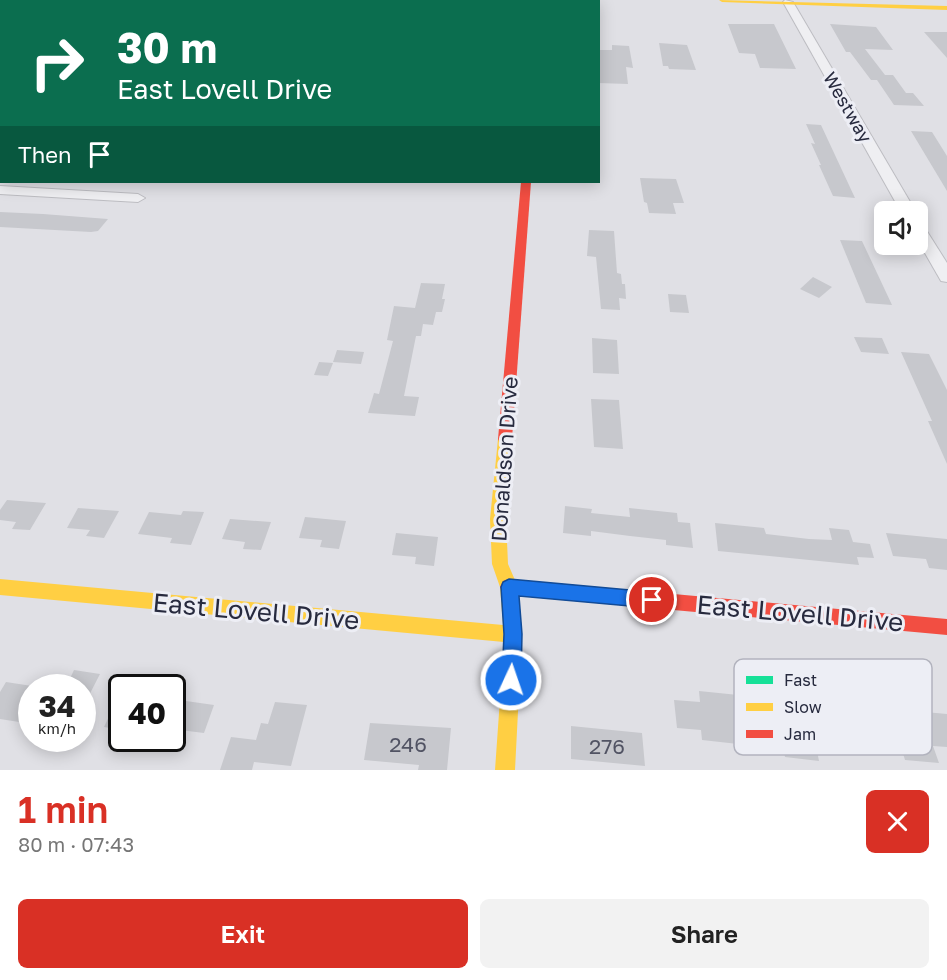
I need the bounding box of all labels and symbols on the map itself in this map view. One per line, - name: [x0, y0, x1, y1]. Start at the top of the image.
- street label: Westway: [819, 68, 877, 146]
- street label: Donaldson Drive: [485, 376, 523, 542]
- pin: [626, 574, 677, 625]
- street label: East Lovell Drive: [151, 587, 361, 635]
- street label: East Lovell Drive: [695, 589, 905, 637]
- position arrow: [479, 648, 543, 712]
- legend: [734, 659, 932, 755]
- text: Fast: [784, 670, 817, 690]
- speed limit sign: 40: [108, 674, 186, 752]
- text: Slow: [784, 697, 822, 717]
- text: Jam: [784, 724, 816, 744]
- house number: 246: [389, 731, 427, 757]
- house number: 276: [589, 733, 625, 759]

